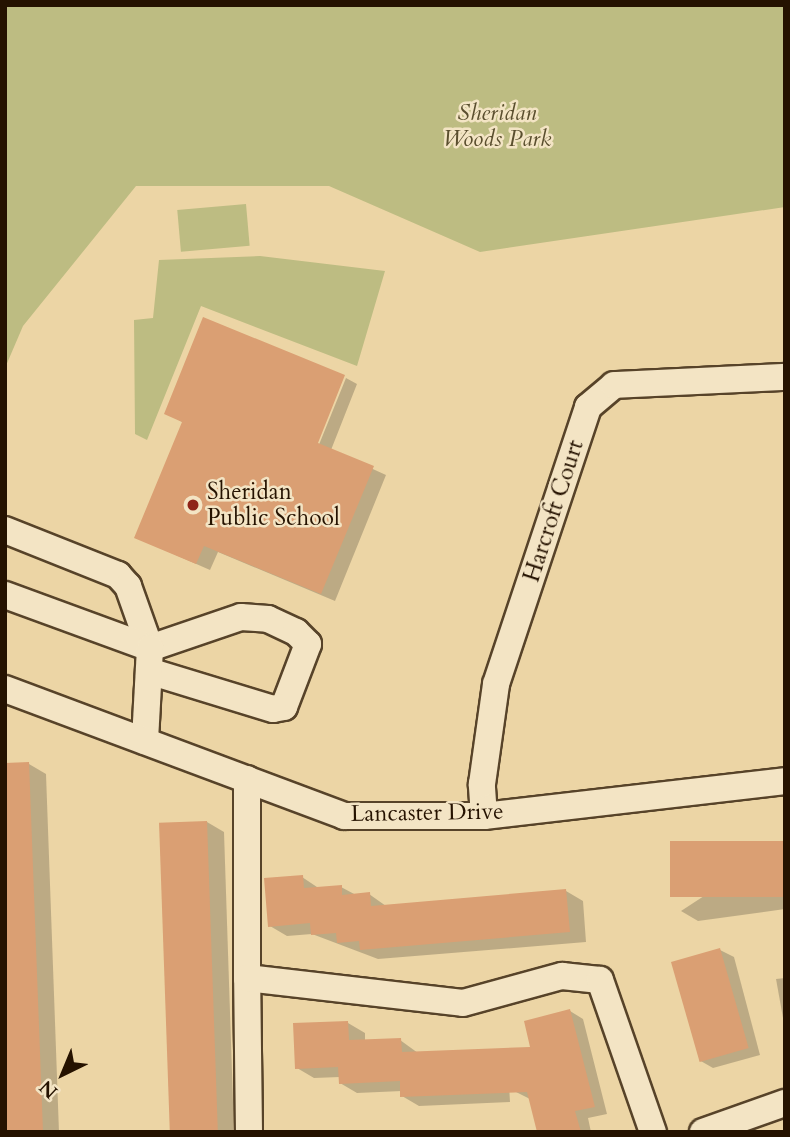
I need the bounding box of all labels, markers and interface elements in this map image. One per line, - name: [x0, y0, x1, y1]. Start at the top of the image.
- park label: Sheridan Woods Park: [443, 99, 551, 153]
- street label: Harcroft Court: [518, 437, 590, 585]
- place label: Sheridan Public School: [207, 478, 340, 532]
- marker: Sheridan Public School: [185, 497, 201, 513]
- street label: Lancaster Drive: [350, 798, 504, 828]
- north arrow: [28, 1039, 98, 1109]
- text: N: [34, 1074, 64, 1104]

